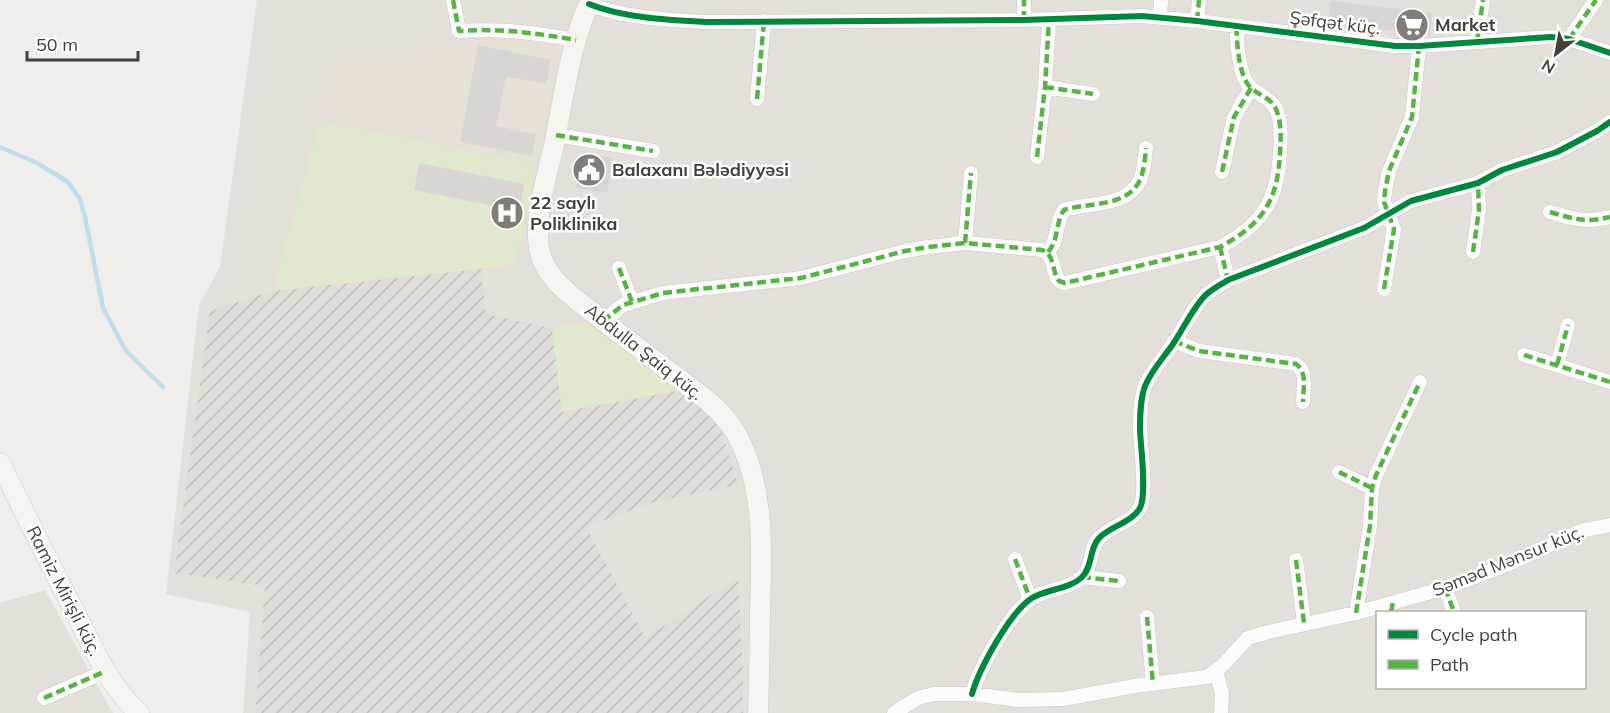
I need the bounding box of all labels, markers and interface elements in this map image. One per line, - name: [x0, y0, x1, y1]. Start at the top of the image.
- street label: Şəfqət küç.: [1288, 6, 1382, 39]
- supermarket icon: Market: [1394, 7, 1430, 43]
- place label: Market: [1435, 13, 1495, 36]
- scale bar: [27, 24, 138, 62]
- north arrow: [1526, 24, 1586, 84]
- text: 50 m: [36, 33, 78, 56]
- text: N: [1538, 55, 1559, 79]
- public building icon: Balaxanı Bələdiyyəsi: [571, 152, 607, 188]
- place label: Balaxanı Bələdiyyəsi: [612, 158, 789, 181]
- place label: 22 saylı Poliklinika: [530, 191, 617, 235]
- hospital icon: 22 saylı Poliklinika: [489, 195, 525, 231]
- street label: Abdulla Şaiq küç.: [581, 298, 708, 405]
- street label: Səməd Mənsur küç.: [1429, 520, 1587, 601]
- street label: Ramiz Mirişli küç.: [22, 522, 107, 660]
- legend: [1376, 611, 1586, 689]
- text: Cycle path: [1430, 623, 1517, 646]
- text: Path: [1430, 653, 1469, 676]

